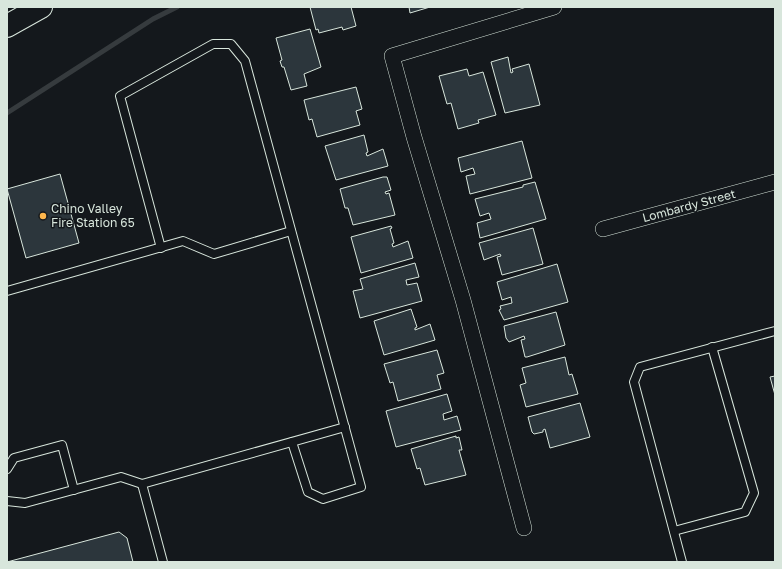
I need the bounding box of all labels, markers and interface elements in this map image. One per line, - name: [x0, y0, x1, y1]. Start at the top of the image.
- street label: Lombardy Street: [641, 186, 737, 225]
- place label: Chino Valley Fire Station 65: [51, 201, 135, 230]
- marker: Chino Valley Fire Station 65: [38, 211, 48, 221]

